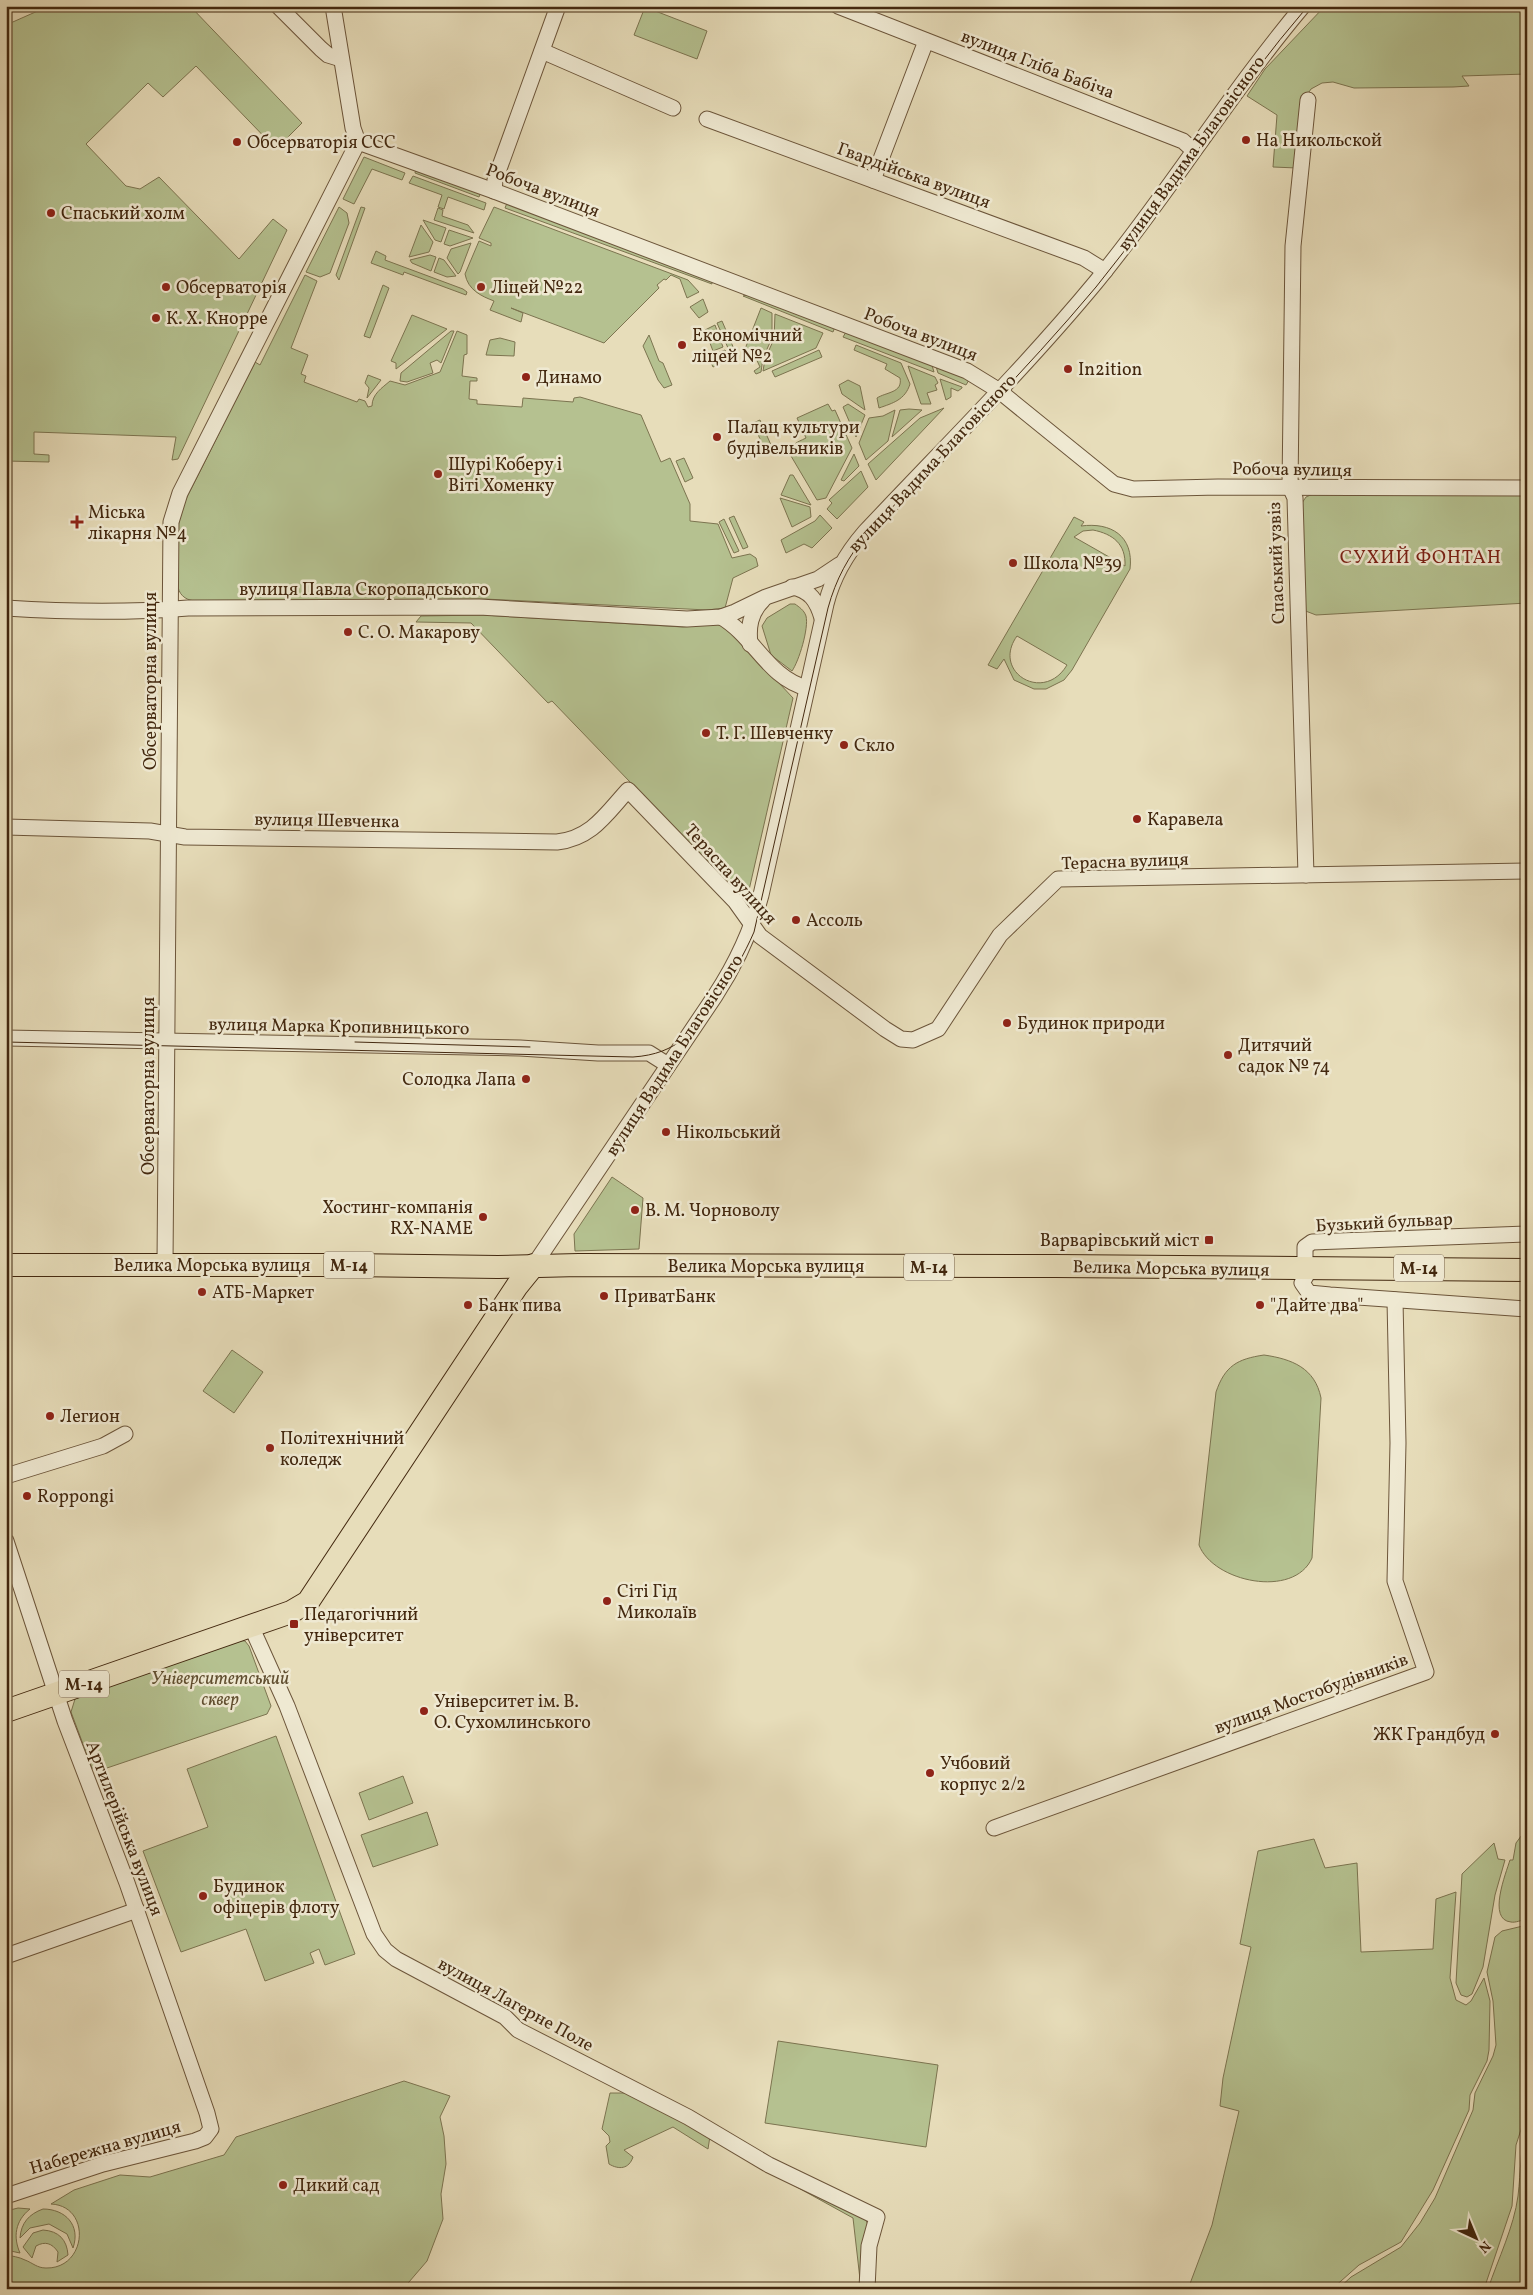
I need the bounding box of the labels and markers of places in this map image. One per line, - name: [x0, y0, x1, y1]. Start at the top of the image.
- place label: На Никольской: [1256, 129, 1382, 154]
- place label: Обсерваторія ССС: [247, 131, 396, 156]
- marker: На Никольской: [1240, 134, 1252, 146]
- marker: Обсерваторія ССС: [231, 136, 243, 148]
- place label: Спаський холм: [61, 202, 185, 227]
- marker: Спаський холм: [45, 207, 57, 219]
- place label: Обсерваторія: [176, 276, 287, 301]
- place label: Ліцей №22: [491, 276, 583, 301]
- marker: Обсерваторія: [160, 281, 172, 293]
- marker: Ліцей №22: [475, 281, 487, 293]
- place label: К. Х. Кнорре: [166, 307, 268, 332]
- marker: К. Х. Кнорре: [150, 312, 162, 324]
- place label: Економічний ліцей №2: [692, 324, 803, 370]
- marker: Економічний ліцей №2: [676, 339, 688, 351]
- place label: In2ition: [1078, 358, 1143, 383]
- marker: In2ition: [1062, 363, 1074, 375]
- place label: Динамо: [536, 366, 602, 391]
- marker: Динамо: [520, 371, 532, 383]
- place label: Палац культури будівельників: [727, 416, 860, 462]
- marker: Палац культури будівельників: [711, 431, 723, 443]
- place label: Шурі Коберу і Віті Хоменку: [448, 453, 562, 499]
- marker: Шурі Коберу і Віті Хоменку: [432, 468, 444, 480]
- place label: Міська лікарня №4: [88, 501, 187, 547]
- marker: Міська лікарня №4: [70, 515, 84, 529]
- place label: Школа №39: [1023, 552, 1122, 577]
- marker: Школа №39: [1007, 557, 1019, 569]
- place label: С. О. Макарову: [358, 621, 480, 646]
- marker: С. О. Макарову: [342, 626, 354, 638]
- place label: Т. Г. Шевченку: [716, 722, 833, 747]
- marker: Т. Г. Шевченку: [700, 727, 712, 739]
- place label: Скло: [854, 734, 895, 759]
- marker: Скло: [838, 739, 850, 751]
- place label: Каравела: [1147, 808, 1223, 833]
- marker: Каравела: [1131, 813, 1143, 825]
- place label: Ассоль: [806, 909, 863, 934]
- marker: Ассоль: [790, 914, 802, 926]
- place label: Будинок природи: [1017, 1012, 1165, 1037]
- marker: Будинок природи: [1001, 1017, 1013, 1029]
- place label: Дитячий садок № 74: [1238, 1034, 1330, 1080]
- marker: Дитячий садок № 74: [1222, 1049, 1234, 1061]
- place label: Солодка Лапа: [402, 1068, 516, 1093]
- marker: Солодка Лапа: [520, 1073, 532, 1085]
- place label: Нікольський: [676, 1121, 781, 1146]
- marker: Нікольський: [660, 1126, 672, 1138]
- place label: Хостинг-компанія RX-NAME: [322, 1196, 473, 1242]
- place label: В. М. Чорноволу: [645, 1199, 780, 1224]
- marker: В. М. Чорноволу: [629, 1204, 641, 1216]
- marker: Хостинг-компанія RX-NAME: [477, 1211, 489, 1223]
- place label: Варварівський міст: [1040, 1229, 1199, 1254]
- marker: Варварівський міст: [1203, 1234, 1215, 1246]
- place label: АТБ-Маркет: [212, 1281, 314, 1306]
- place label: ПриватБанк: [614, 1285, 716, 1310]
- marker: АТБ-Маркет: [196, 1286, 208, 1298]
- marker: ПриватБанк: [598, 1290, 610, 1302]
- place label: Банк пива: [478, 1294, 562, 1319]
- place label: "Дайте два": [1270, 1294, 1363, 1319]
- marker: Банк пива: [462, 1299, 474, 1311]
- marker: "Дайте два": [1254, 1299, 1266, 1311]
- place label: Легион: [60, 1405, 120, 1430]
- marker: Легион: [44, 1410, 56, 1422]
- place label: Політехнічний коледж: [280, 1427, 404, 1473]
- marker: Політехнічний коледж: [264, 1442, 276, 1454]
- place label: Roppongi: [37, 1485, 114, 1510]
- marker: Roppongi: [21, 1490, 33, 1502]
- place label: Сіті Гід Миколаїв: [617, 1580, 697, 1626]
- marker: Сіті Гід Миколаїв: [601, 1595, 613, 1607]
- place label: Педагогічний університет: [304, 1603, 418, 1649]
- marker: Педагогічний університет: [288, 1618, 300, 1630]
- place label: Університет ім. В. О. Сухомлинського: [434, 1690, 591, 1736]
- marker: Університет ім. В. О. Сухомлинського: [418, 1705, 430, 1717]
- place label: ЖК Грандбуд: [1373, 1723, 1485, 1748]
- marker: ЖК Грандбуд: [1489, 1728, 1501, 1740]
- place label: Учбовий корпус 2/2: [940, 1752, 1026, 1798]
- marker: Учбовий корпус 2/2: [924, 1767, 936, 1779]
- place label: Будинок офіцерів флоту: [213, 1875, 340, 1921]
- marker: Будинок офіцерів флоту: [197, 1890, 209, 1902]
- place label: Дикий сад: [293, 2174, 379, 2199]
- marker: Дикий сад: [277, 2179, 289, 2191]

